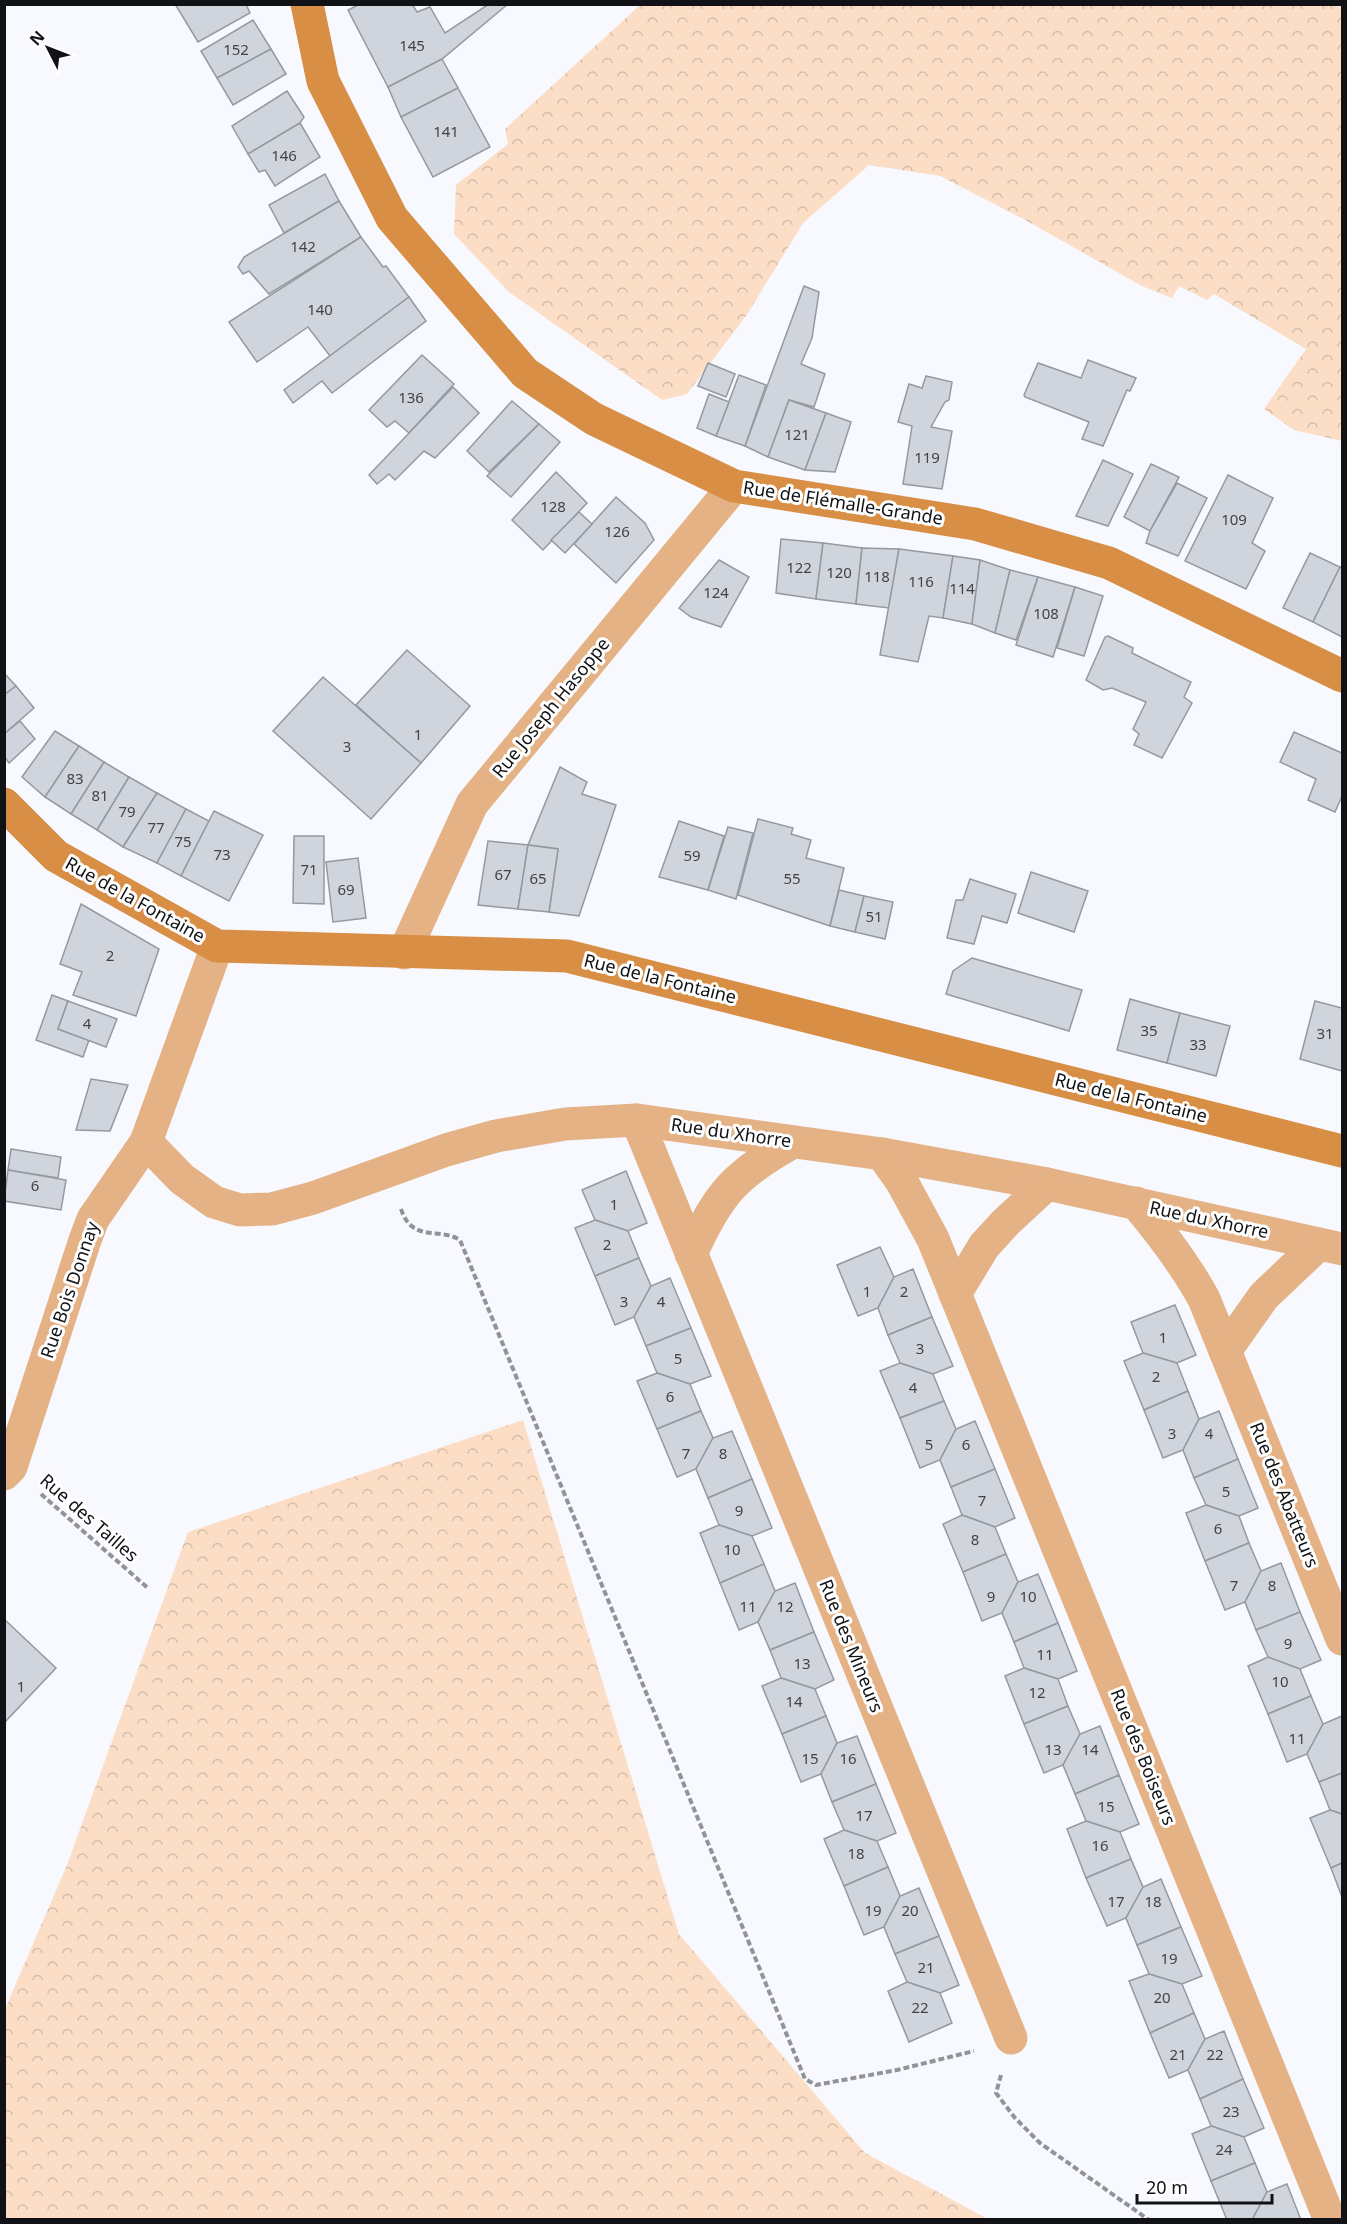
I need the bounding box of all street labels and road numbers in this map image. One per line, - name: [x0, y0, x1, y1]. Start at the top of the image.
- street label: Rue de Flémalle-Grande: [742, 474, 945, 530]
- street label: Rue Joseph Hasoppe: [486, 632, 614, 782]
- street label: Rue de la Fontaine: [61, 851, 210, 948]
- street label: Rue de la Fontaine: [581, 947, 739, 1009]
- street label: Rue de la Fontaine: [1052, 1066, 1210, 1128]
- street label: Rue du Xhorre: [669, 1112, 793, 1152]
- street label: Rue du Xhorre: [1147, 1195, 1271, 1243]
- street label: Rue Bois Donnay: [34, 1217, 104, 1361]
- street label: Rue des Abatteurs: [1245, 1418, 1325, 1571]
- street label: Rue des Tailles: [35, 1468, 144, 1567]
- street label: Rue des Mineurs: [814, 1576, 889, 1716]
- street label: Rue des Boiseurs: [1106, 1685, 1182, 1828]

